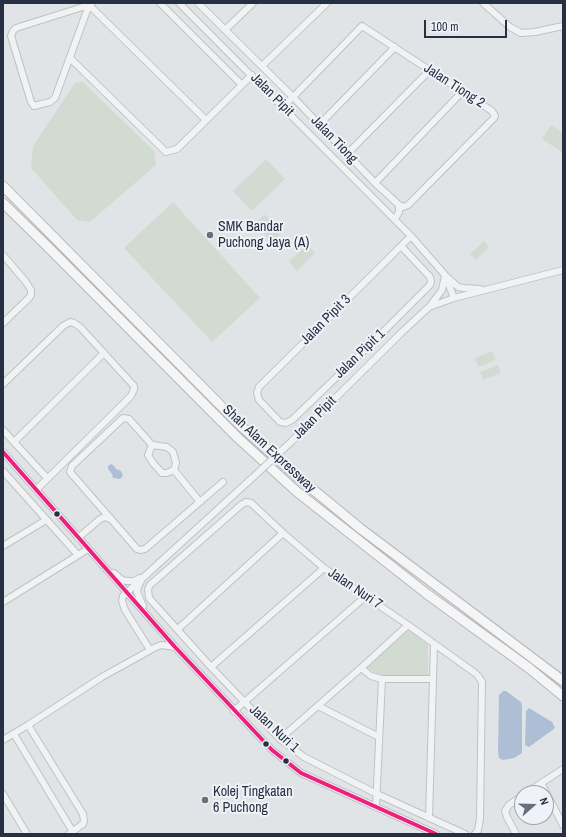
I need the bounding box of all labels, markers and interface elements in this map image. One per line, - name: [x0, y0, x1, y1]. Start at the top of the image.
- scale bar: [426, 12, 509, 38]
- text: 100 m: [431, 19, 458, 35]
- street label: Jalan Tiong 2: [420, 60, 488, 112]
- street label: Jalan Pipit: [247, 70, 297, 120]
- street label: Jalan Tiong: [307, 113, 361, 167]
- place label: SMK Bandar Puchong Jaya (A): [218, 219, 309, 252]
- marker: SMK Bandar Puchong Jaya (A): [205, 230, 215, 240]
- street label: Jalan Pipit 3: [297, 291, 355, 349]
- street label: Jalan Pipit 1: [331, 326, 389, 382]
- street label: Jalan Pipit: [290, 393, 340, 443]
- street label: Shah Alam Expressway: [219, 402, 319, 496]
- unlabelled marker: [52, 509, 62, 519]
- street label: Jalan Nuri 7: [325, 565, 385, 613]
- street label: Jalan Nuri 1: [246, 702, 302, 756]
- unlabelled marker: [261, 739, 271, 749]
- unlabelled marker: [281, 756, 291, 766]
- place label: Kolej Tingkatan 6 Puchong: [213, 784, 293, 816]
- north arrow: [514, 785, 554, 825]
- marker: Kolej Tingkatan 6 Puchong: [200, 795, 210, 805]
- text: N: [537, 796, 552, 807]

